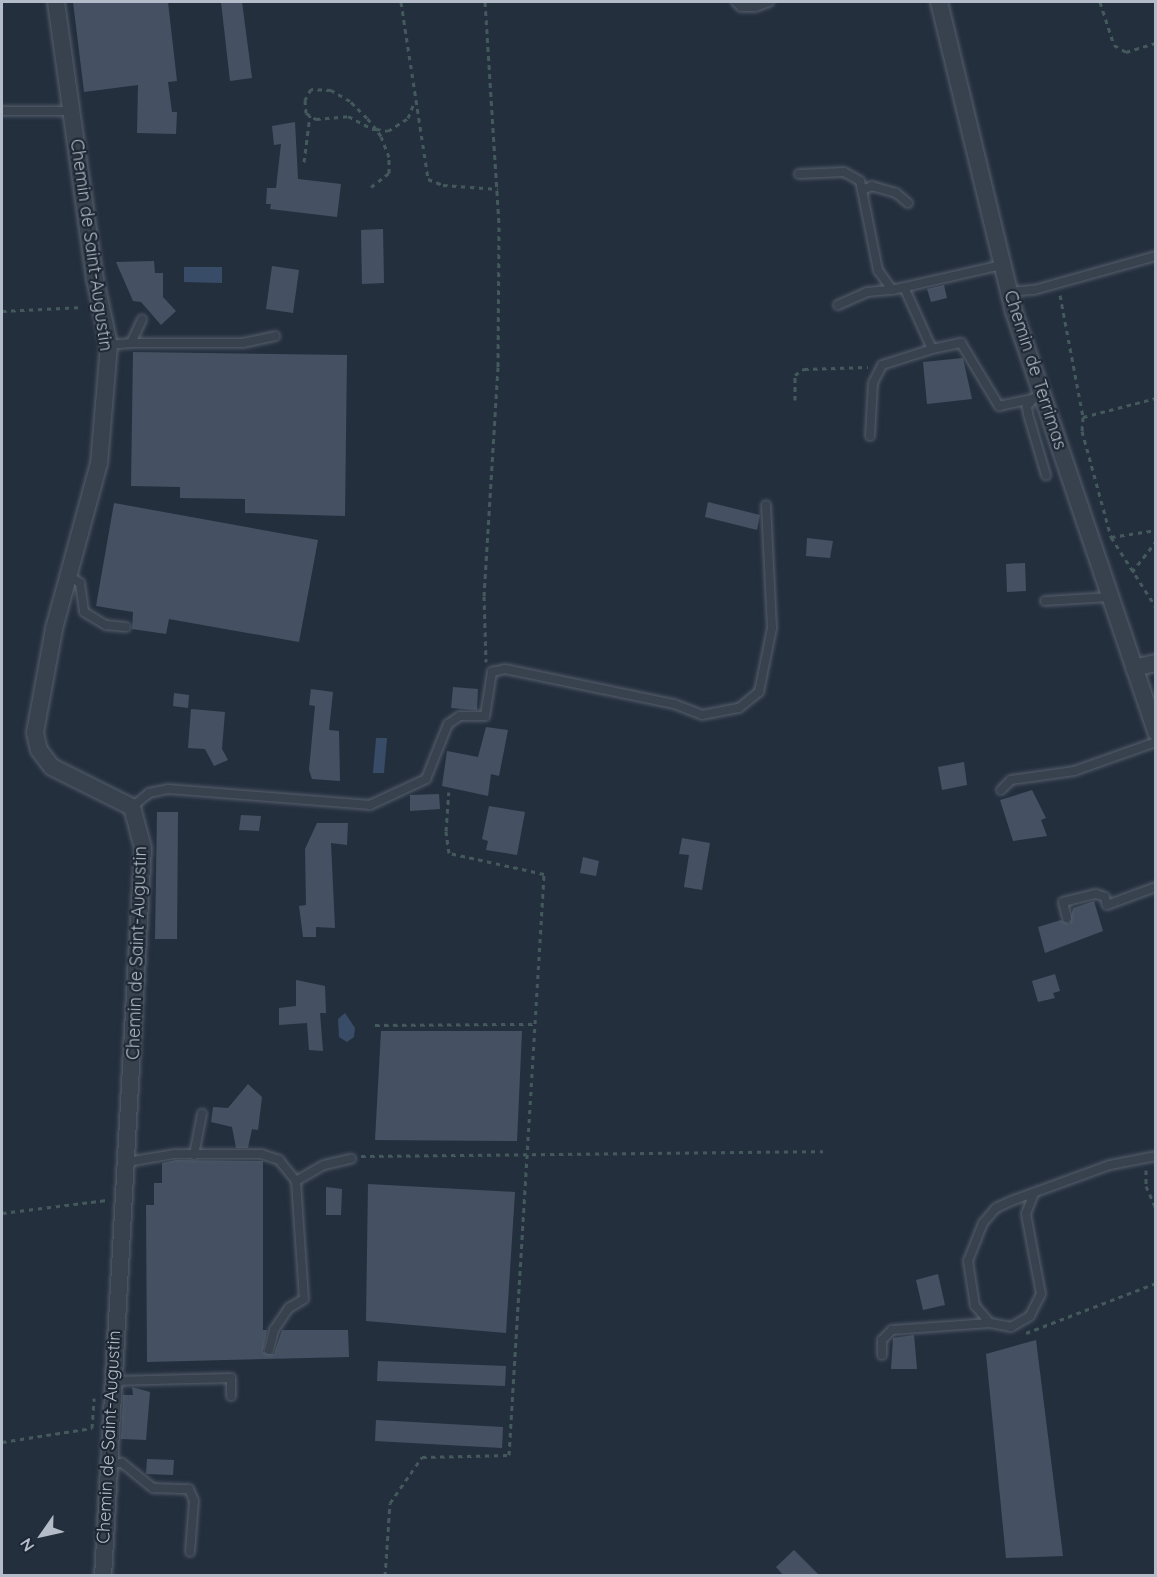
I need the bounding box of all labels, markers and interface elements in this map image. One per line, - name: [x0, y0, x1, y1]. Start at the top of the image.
- street label: Chemin de Saint-Augustin: [65, 138, 117, 352]
- street label: Chemin de Terrimas: [999, 288, 1071, 452]
- street label: Chemin de Saint-Augustin: [122, 846, 152, 1060]
- street label: Chemin de Saint-Augustin: [93, 1330, 125, 1544]
- north arrow: [12, 1505, 72, 1565]
- text: N: [16, 1535, 39, 1556]

